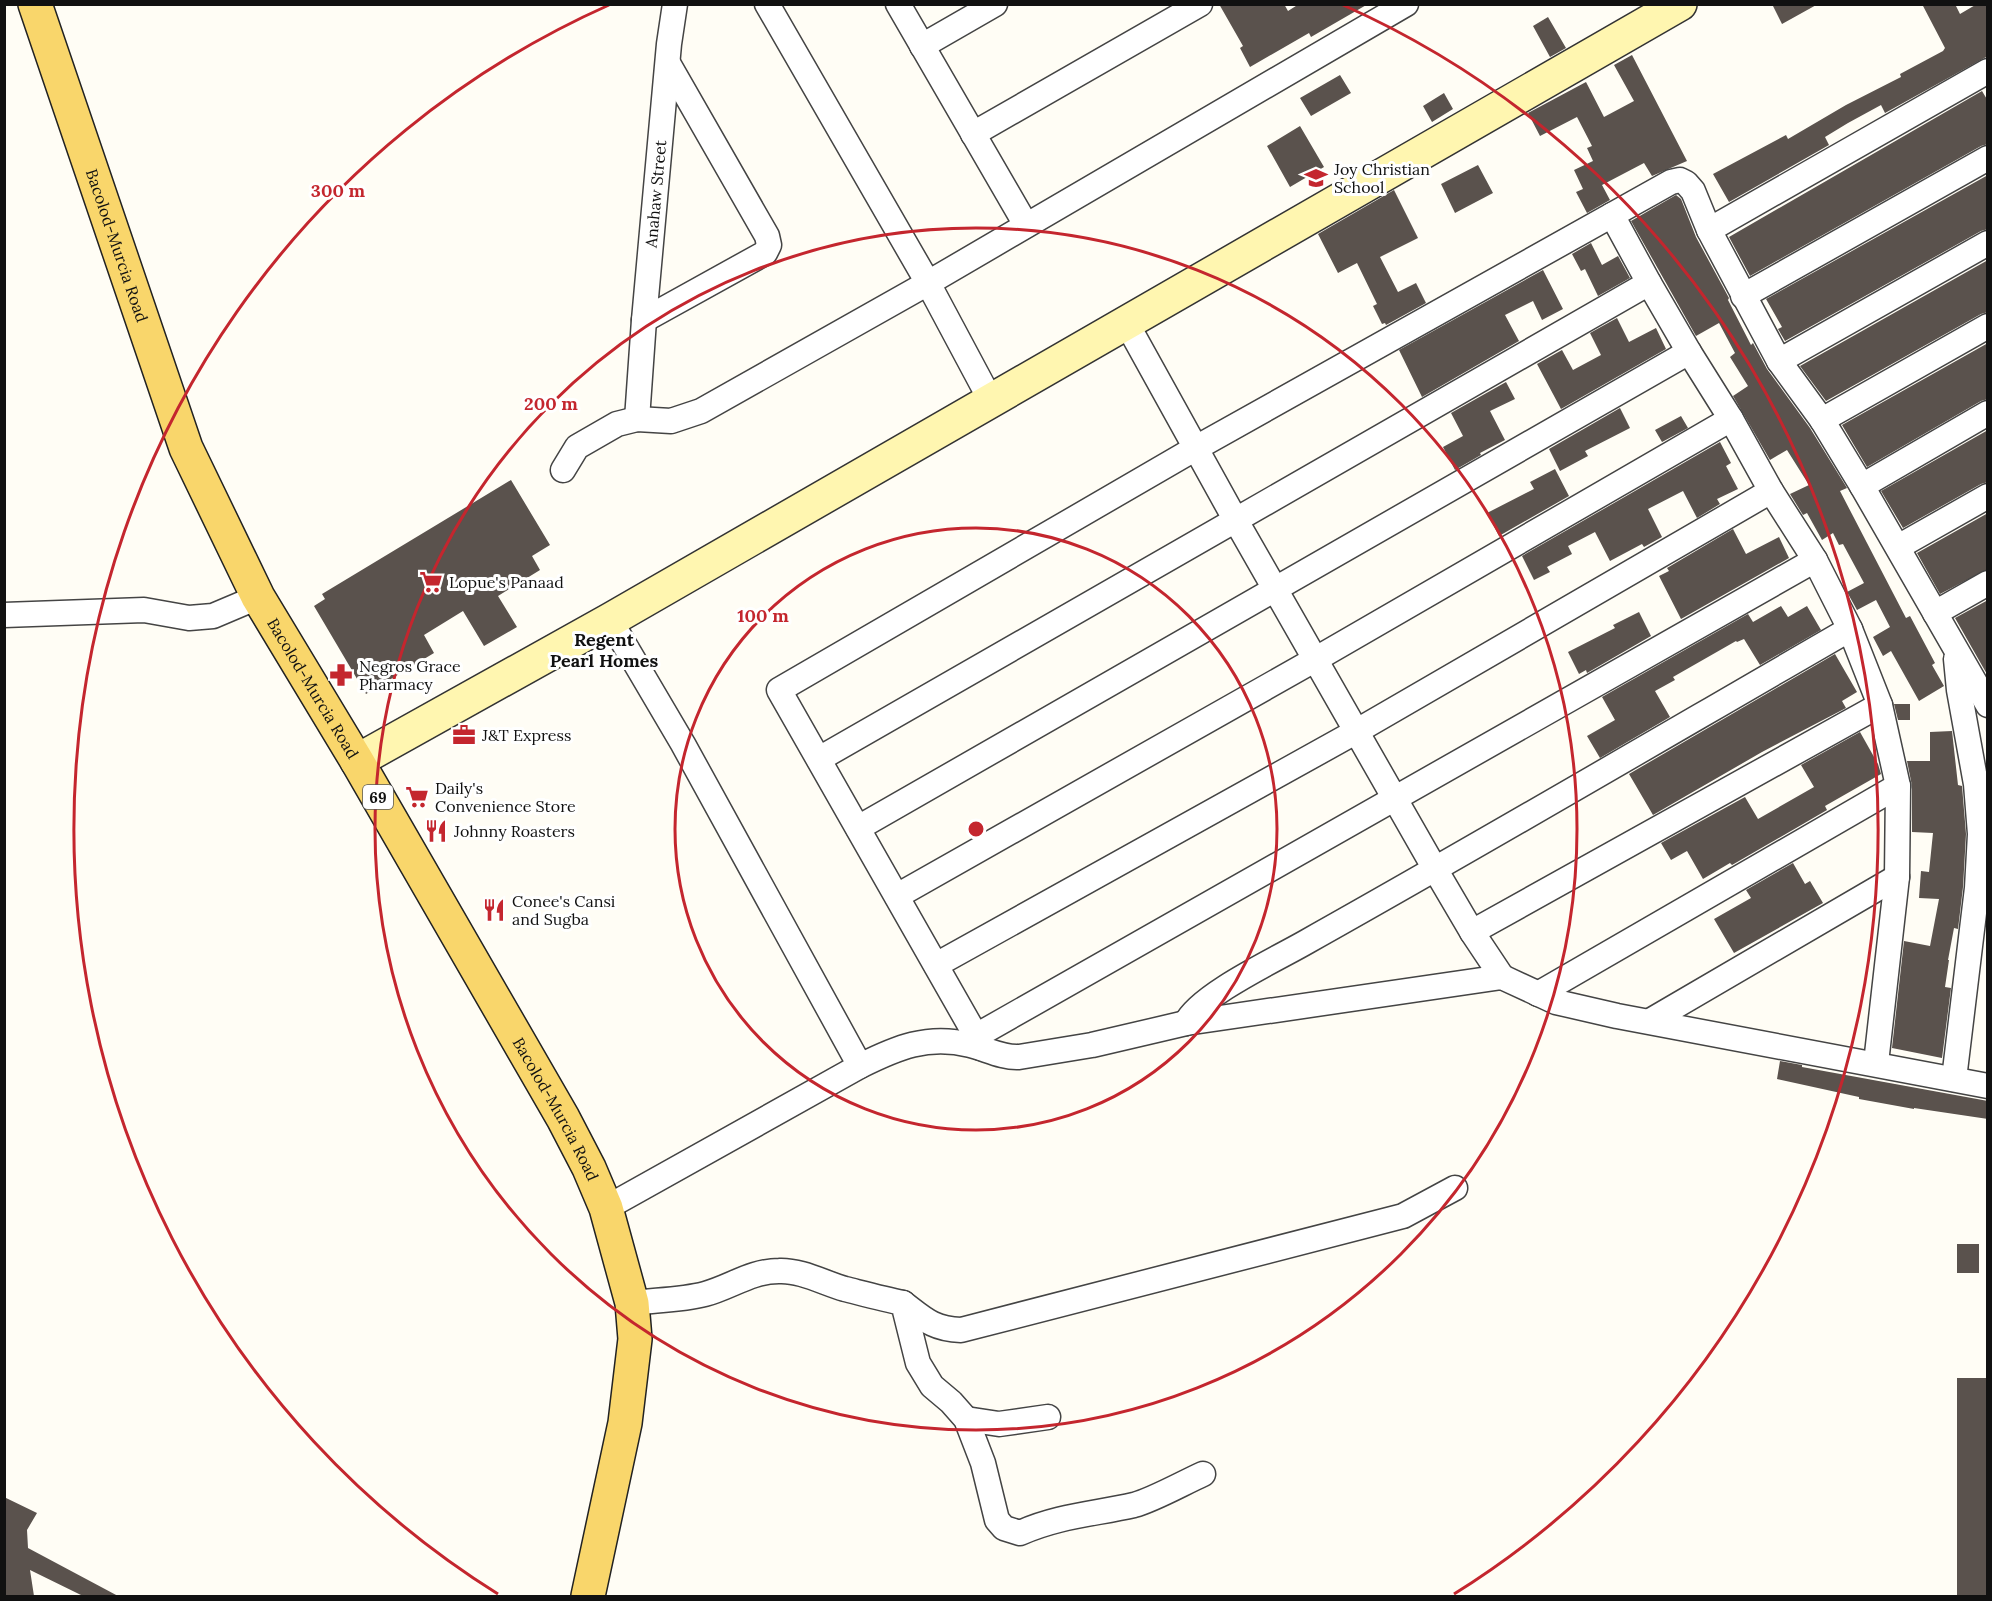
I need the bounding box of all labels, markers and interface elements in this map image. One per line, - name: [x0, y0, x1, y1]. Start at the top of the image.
- street label: Anahaw Street: [641, 138, 670, 249]
- place label: Joy Christian School: [1333, 159, 1430, 197]
- school or university icon: Joy Christian School: [1303, 165, 1329, 191]
- street label: Bacolod-Murcia Road: [82, 166, 153, 325]
- text: 300 m: [311, 179, 366, 202]
- text: 200 m: [524, 392, 578, 415]
- supermarket icon: Lopue's Panaad: [418, 569, 444, 595]
- place label: Lopue's Panaad: [449, 572, 564, 592]
- text: 100 m: [737, 604, 789, 627]
- street label: Bacolod-Murcia Road: [263, 614, 363, 763]
- district label: Regent Pearl Homes: [550, 628, 658, 672]
- place label: Negros Grace Pharmacy: [359, 656, 461, 694]
- pharmacy icon: Negros Grace Pharmacy: [328, 662, 354, 688]
- office icon: J&T Express: [451, 722, 477, 748]
- place label: J&T Express: [481, 725, 571, 745]
- place label: Daily's Convenience Store: [435, 778, 576, 816]
- supermarket icon: Daily's Convenience Store: [404, 784, 430, 810]
- road number: 69: [363, 785, 393, 809]
- restaurant icon: Johnny Roasters: [423, 818, 449, 844]
- centre of rings: [966, 819, 986, 839]
- place label: Johnny Roasters: [453, 821, 575, 841]
- place label: Conee's Cansi and Sugba: [512, 891, 615, 929]
- restaurant icon: Conee's Cansi and Sugba: [481, 897, 507, 923]
- street label: Bacolod-Murcia Road: [509, 1034, 603, 1184]

